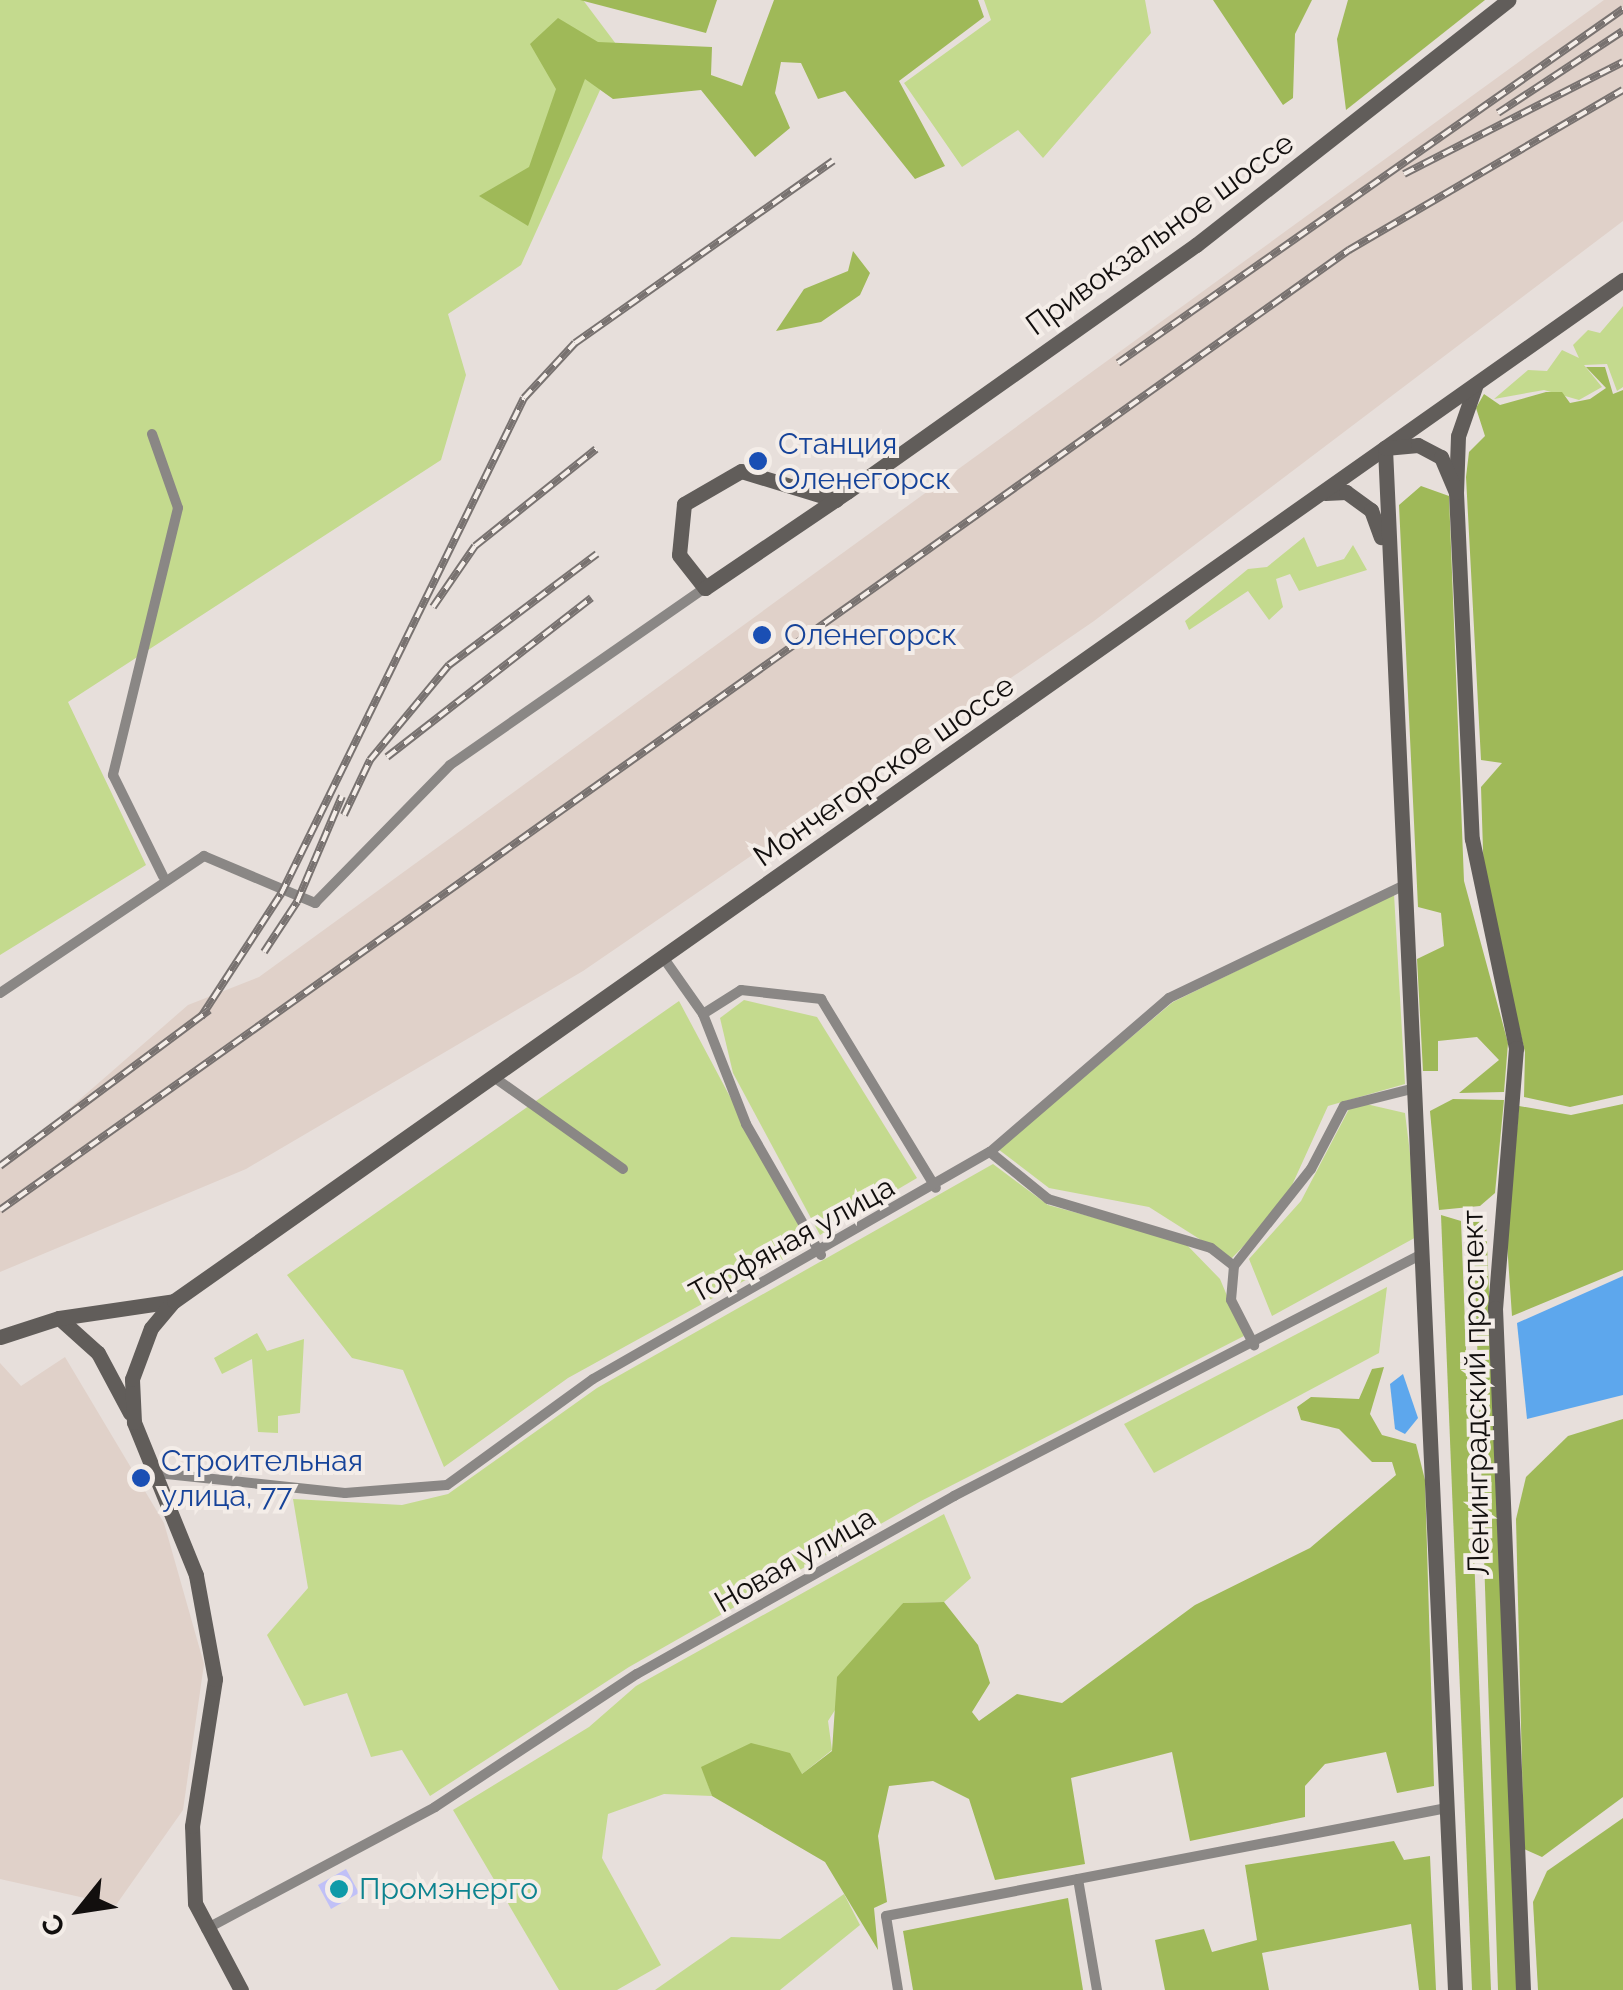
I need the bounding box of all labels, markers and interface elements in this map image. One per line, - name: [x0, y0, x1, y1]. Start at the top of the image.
- street label: Привокзальное шоссе: [1019, 125, 1301, 343]
- place label: Станция Оленегорск: [778, 426, 951, 496]
- marker: Станция Оленегорск: [747, 450, 769, 472]
- place label: Оленегорск: [784, 617, 957, 653]
- marker: Оленегорск: [749, 622, 775, 648]
- street label: Мончегорское шоссе: [747, 668, 1021, 874]
- street label: Торфяная улица: [683, 1169, 901, 1311]
- street label: Ленинградский проспект: [1455, 1210, 1497, 1576]
- place label: Строительная улица, 77: [161, 1443, 363, 1514]
- marker: Строительная улица, 77: [130, 1467, 152, 1489]
- street label: Новая улица: [708, 1499, 882, 1621]
- north arrow: [30, 1860, 130, 1960]
- place label: Промэнерго: [359, 1871, 538, 1907]
- marker: Промэнерго: [328, 1878, 350, 1900]
- text: С: [34, 1909, 73, 1942]

